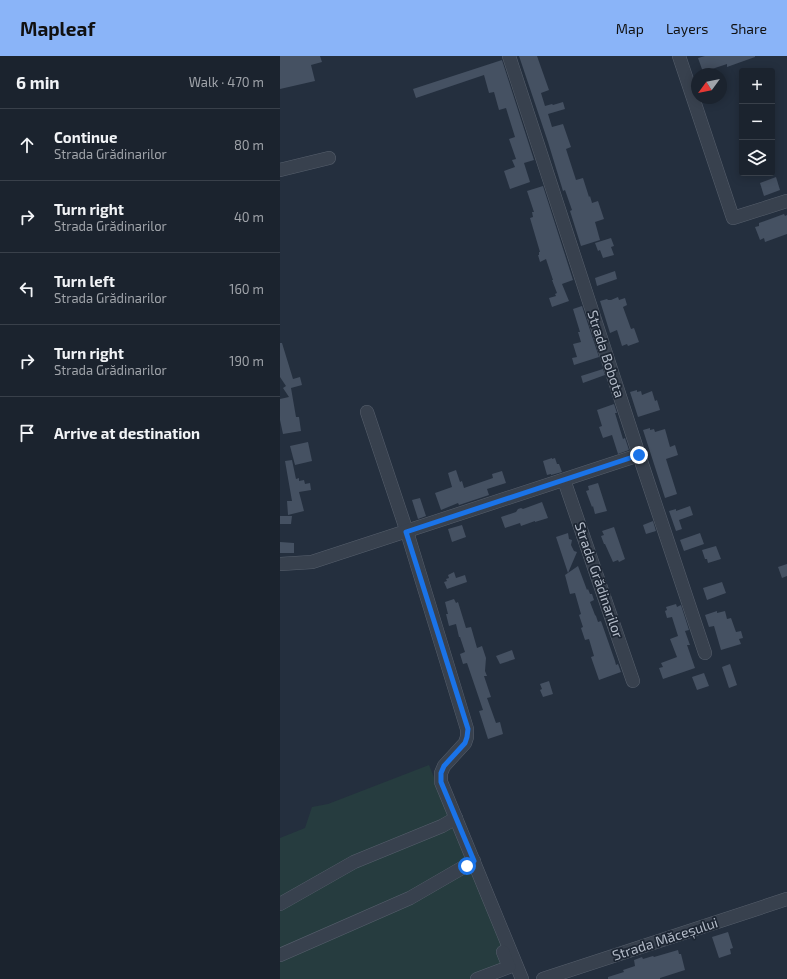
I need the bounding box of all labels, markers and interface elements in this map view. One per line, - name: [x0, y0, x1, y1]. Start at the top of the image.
- text: Mapleaf: [20, 17, 95, 40]
- text: Map: [616, 20, 644, 37]
- text: Layers: [666, 20, 708, 37]
- text: Share: [730, 20, 767, 37]
- north arrow: [691, 68, 727, 104]
- map controls: [739, 68, 775, 176]
- button: +: [739, 68, 775, 104]
- text: 6 min: [16, 72, 60, 92]
- text: Walk · 470 m: [189, 74, 264, 90]
- button: −: [739, 104, 775, 140]
- text: Continue: [54, 128, 117, 146]
- icon: ahead: [16, 134, 38, 156]
- text: 80 m: [234, 137, 264, 153]
- button: layers: [739, 140, 775, 176]
- text: Strada Grădinarilor: [54, 146, 167, 162]
- text: Turn right: [54, 200, 124, 218]
- icon: right: [16, 206, 38, 228]
- text: 40 m: [234, 209, 264, 225]
- text: Strada Grădinarilor: [54, 218, 167, 234]
- text: Turn left: [54, 272, 115, 290]
- icon: left: [16, 278, 38, 300]
- text: 160 m: [229, 281, 264, 297]
- text: Strada Grădinarilor: [54, 290, 167, 306]
- street label: Strada Bobota: [584, 308, 629, 400]
- text: Turn right: [54, 344, 124, 362]
- icon: right: [16, 350, 38, 372]
- text: 190 m: [229, 353, 264, 369]
- text: Strada Grădinarilor: [54, 362, 167, 378]
- icon: arrive: [16, 422, 38, 444]
- text: Arrive at destination: [54, 424, 200, 442]
- route end: [630, 446, 648, 464]
- street label: Strada Grădinarilor: [572, 520, 627, 640]
- route start: [458, 857, 476, 875]
- street label: Strada Măceșului: [610, 913, 720, 965]

